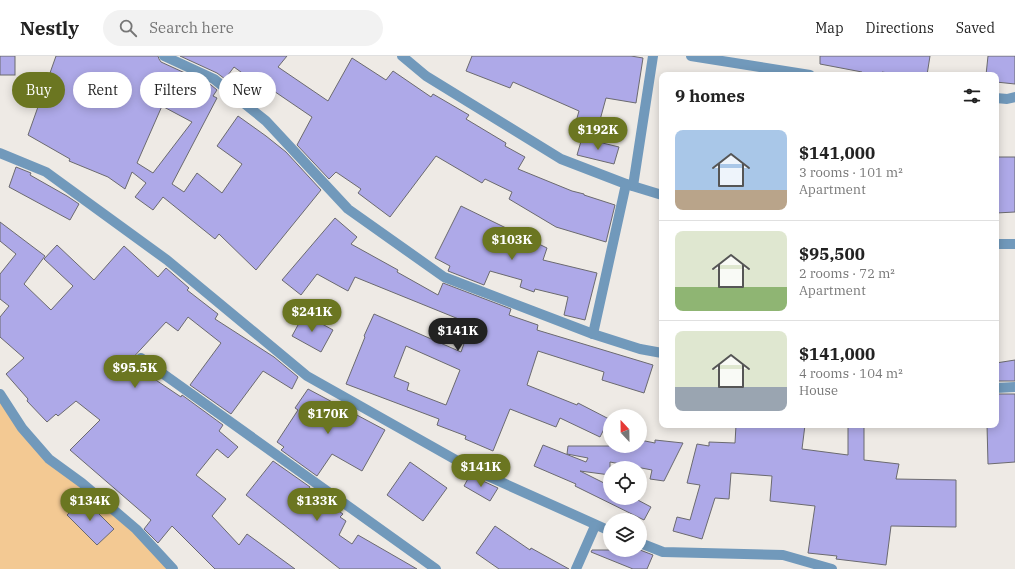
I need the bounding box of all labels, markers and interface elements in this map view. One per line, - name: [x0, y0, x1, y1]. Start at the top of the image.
- search box: [103, 10, 383, 46]
- text: Nestly: [20, 16, 79, 40]
- icon: search: [117, 17, 139, 39]
- text: Search here: [149, 18, 234, 37]
- text: Map: [815, 19, 844, 37]
- text: Directions: [866, 19, 934, 37]
- text: Saved: [956, 19, 995, 37]
- chip: Buy: [12, 72, 65, 108]
- chip: Rent: [73, 72, 132, 108]
- chip: Filters: [140, 72, 211, 108]
- chip: New: [219, 72, 276, 108]
- text: 9 homes: [675, 85, 745, 107]
- icon: filters: [961, 85, 983, 107]
- pin: $192K: [570, 117, 626, 151]
- text: $192K: [577, 121, 619, 138]
- text: $141,000: [799, 142, 875, 164]
- icon: home: [707, 146, 755, 194]
- text: 3 rooms · 101 m²: [799, 164, 903, 181]
- text: Apartment: [799, 181, 866, 198]
- pin: $103K: [484, 227, 540, 261]
- text: $103K: [491, 231, 533, 248]
- text: $95,500: [799, 243, 865, 265]
- icon: home: [707, 247, 755, 295]
- text: 2 rooms · 72 m²: [799, 265, 895, 282]
- text: Apartment: [799, 282, 866, 299]
- pin: $241K: [284, 299, 340, 333]
- text: $241K: [291, 303, 333, 320]
- pin: $141K: [430, 318, 486, 352]
- text: $141K: [437, 322, 479, 339]
- text: $141,000: [799, 343, 875, 365]
- icon: home: [707, 347, 755, 395]
- pin: $95.5K: [102, 355, 168, 389]
- text: $95.5K: [113, 359, 157, 376]
- text: 4 rooms · 104 m²: [799, 365, 903, 382]
- text: House: [799, 382, 838, 399]
- pin: $170K: [300, 401, 356, 435]
- text: $170K: [307, 405, 349, 422]
- north arrow: [603, 409, 647, 453]
- map controls: [603, 409, 647, 557]
- pin: $141K: [453, 454, 509, 488]
- text: $141K: [460, 458, 502, 475]
- button: locate: [603, 461, 647, 505]
- pin: $134K: [62, 488, 118, 522]
- pin: $133K: [289, 488, 345, 522]
- text: $134K: [69, 492, 111, 509]
- text: $133K: [296, 492, 338, 509]
- button: layers: [603, 513, 647, 557]

